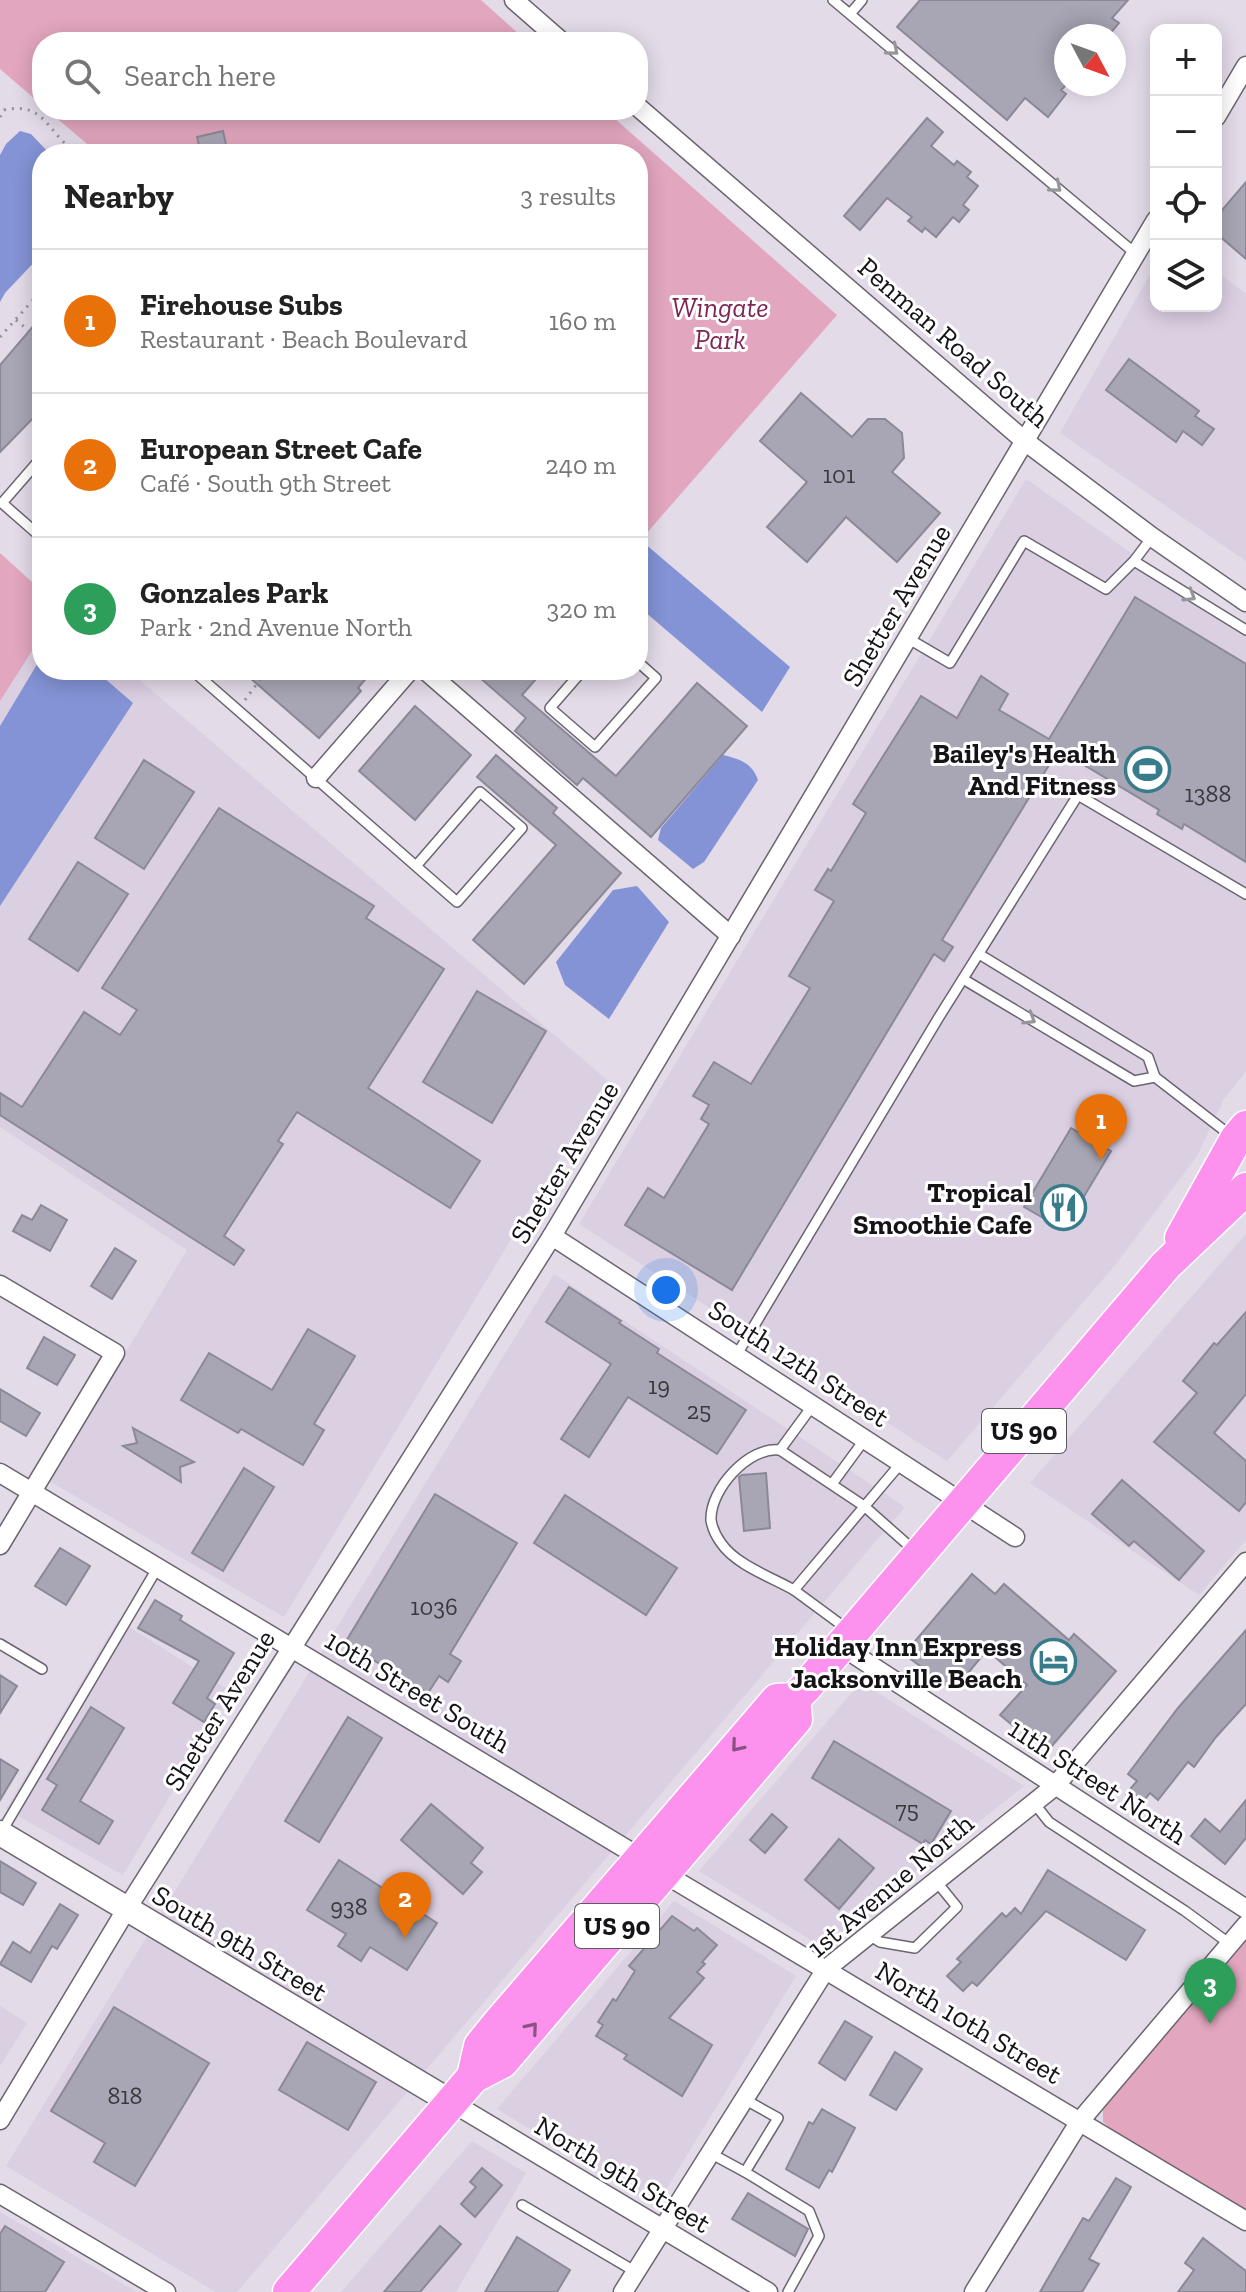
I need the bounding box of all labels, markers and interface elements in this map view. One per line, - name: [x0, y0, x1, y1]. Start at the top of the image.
- north arrow: [1054, 24, 1126, 96]
- map controls: [1150, 24, 1222, 312]
- button: +: [1150, 24, 1222, 96]
- search box: [32, 32, 648, 120]
- one-way arrow: [884, 40, 898, 55]
- icon: search: [60, 54, 104, 98]
- text: Search here: [124, 58, 276, 94]
- button: −: [1150, 96, 1222, 168]
- button: locate: [1150, 168, 1222, 240]
- text: Nearby: [64, 176, 174, 217]
- one-way arrow: [1047, 177, 1062, 192]
- text: 3 results: [520, 180, 616, 212]
- button: layers: [1150, 240, 1222, 312]
- street label: Penman Road South: [851, 250, 1056, 435]
- text: Firehouse Subs: [140, 287, 343, 323]
- park label: Wingate Park: [671, 291, 769, 356]
- text: 1: [85, 305, 95, 337]
- text: 160 m: [549, 305, 616, 337]
- text: Restaurant · Beach Boulevard: [140, 323, 468, 355]
- text: European Street Cafe: [140, 431, 422, 467]
- text: 2: [83, 449, 97, 481]
- text: 240 m: [545, 449, 616, 481]
- house number: 101: [823, 460, 855, 489]
- text: Café · South 9th Street: [140, 467, 391, 499]
- street label: Shetter Avenue: [835, 518, 958, 692]
- text: Gonzales Park: [140, 575, 328, 611]
- one-way arrow: [1181, 586, 1196, 601]
- text: 3: [83, 593, 97, 625]
- text: 320 m: [547, 593, 616, 625]
- text: Park · 2nd Avenue North: [140, 611, 412, 643]
- place label: Bailey's Health And Fitness: [932, 737, 1116, 802]
- sports icon: Bailey's Health And Fitness: [1123, 745, 1171, 793]
- house number: 1388: [1185, 779, 1231, 808]
- one-way arrow: [1021, 1009, 1036, 1025]
- street label: Shetter Avenue: [503, 1075, 626, 1249]
- pin: 1: [1075, 1094, 1127, 1160]
- place label: Tropical Smoothie Cafe: [853, 1176, 1032, 1241]
- restaurant icon: Tropical Smoothie Cafe: [1039, 1184, 1087, 1232]
- your location: [646, 1270, 686, 1310]
- street label: South 12th Street: [702, 1293, 896, 1434]
- house number: 19: [648, 1371, 670, 1400]
- house number: 25: [687, 1396, 711, 1425]
- road number: US 90: [982, 1409, 1066, 1453]
- house number: 1036: [410, 1592, 458, 1621]
- street label: 10th Street South: [319, 1623, 517, 1760]
- street label: Shetter Avenue: [157, 1624, 282, 1797]
- place label: Holiday Inn Express Jacksonville Beach: [774, 1630, 1022, 1695]
- hotel icon: Holiday Inn Express Jacksonville Beach: [1029, 1638, 1077, 1686]
- street label: 11th Street North: [1002, 1711, 1193, 1852]
- one-way arrow: [732, 1737, 747, 1752]
- house number: 75: [895, 1795, 919, 1824]
- street label: 1st Avenue North: [801, 1806, 980, 1964]
- pin: 2: [379, 1872, 431, 1938]
- street label: South 9th Street: [146, 1878, 334, 2009]
- house number: 938: [330, 1892, 368, 1921]
- road number: US 90: [575, 1904, 659, 1948]
- street label: North 10th Street: [870, 1954, 1068, 2091]
- pin: 3: [1184, 1958, 1236, 2024]
- one-way arrow: [522, 2023, 537, 2037]
- house number: 818: [107, 2081, 143, 2110]
- street label: North 9th Street: [529, 2109, 717, 2240]

